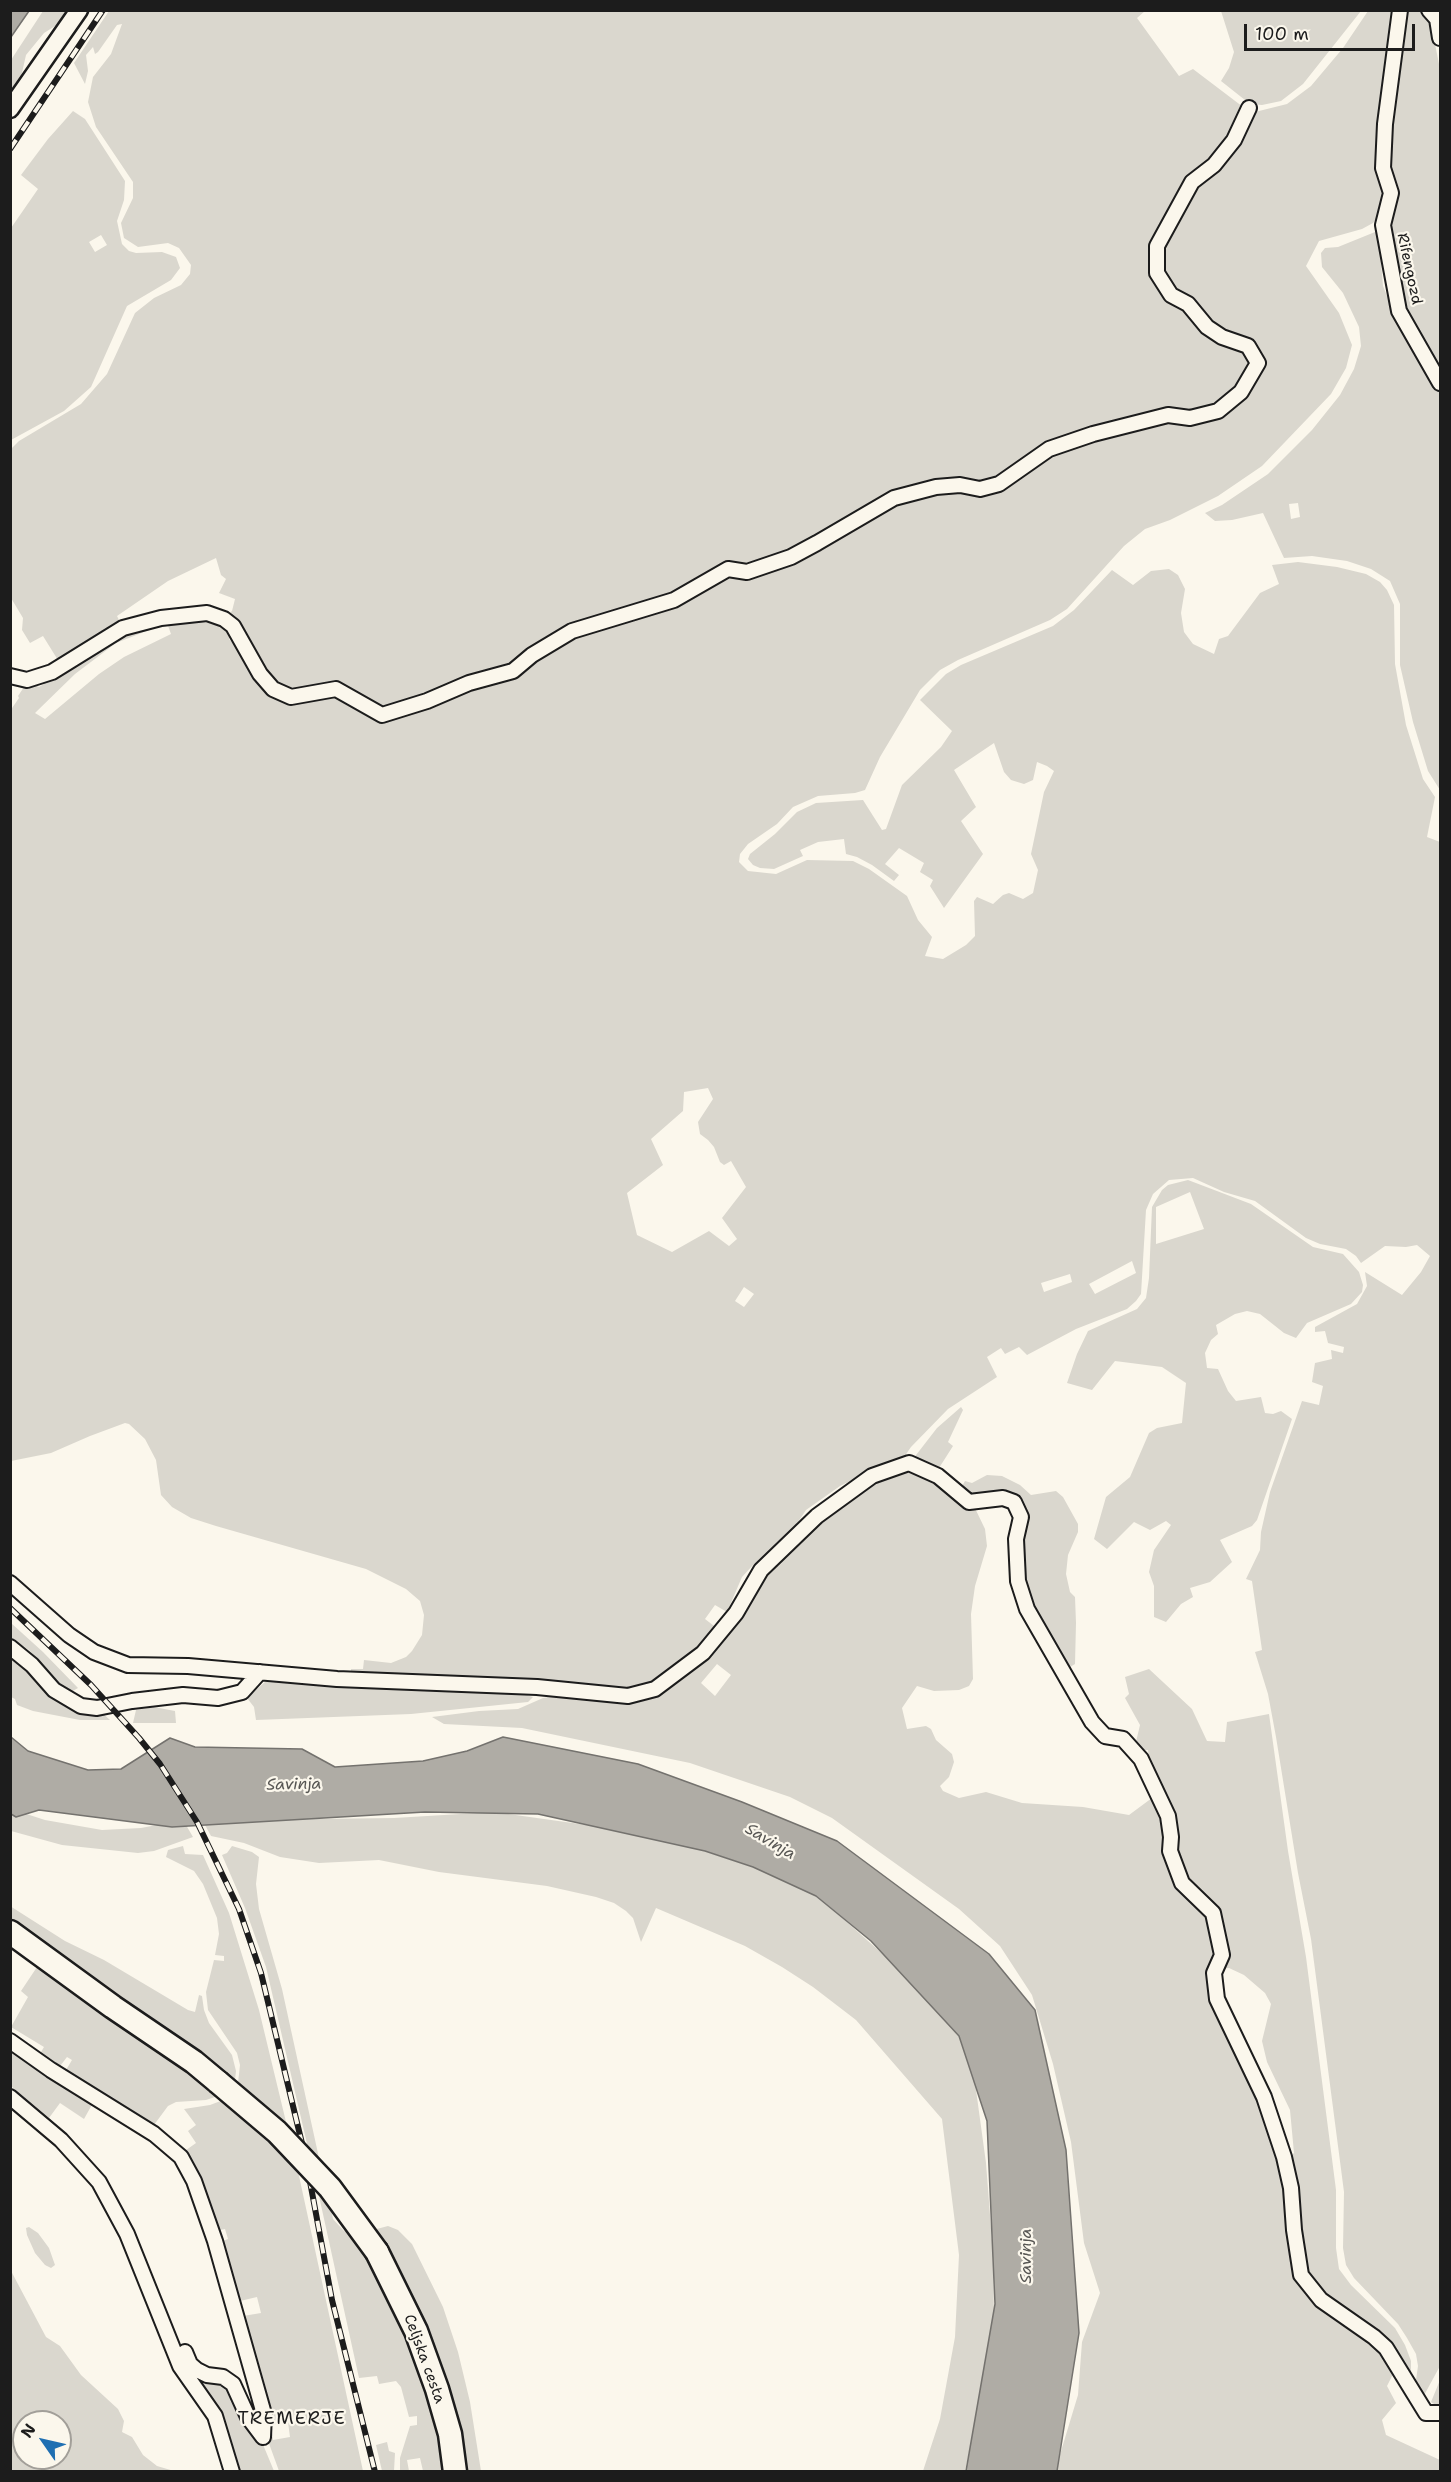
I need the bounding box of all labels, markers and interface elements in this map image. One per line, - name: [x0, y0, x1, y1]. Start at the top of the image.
- scale bar: [1247, 12, 1418, 50]
- text: 100 m: [1255, 22, 1309, 46]
- street label: Rifengozd: [1393, 232, 1425, 306]
- water label: Savinja: [266, 1775, 322, 1795]
- water label: Savinja: [742, 1820, 798, 1864]
- water label: Savinja: [1017, 2229, 1037, 2283]
- street label: Celjska cesta: [400, 2312, 448, 2406]
- district label: TREMERJE: [238, 2408, 346, 2430]
- north arrow: [12, 2410, 72, 2470]
- text: N: [16, 2420, 41, 2442]

